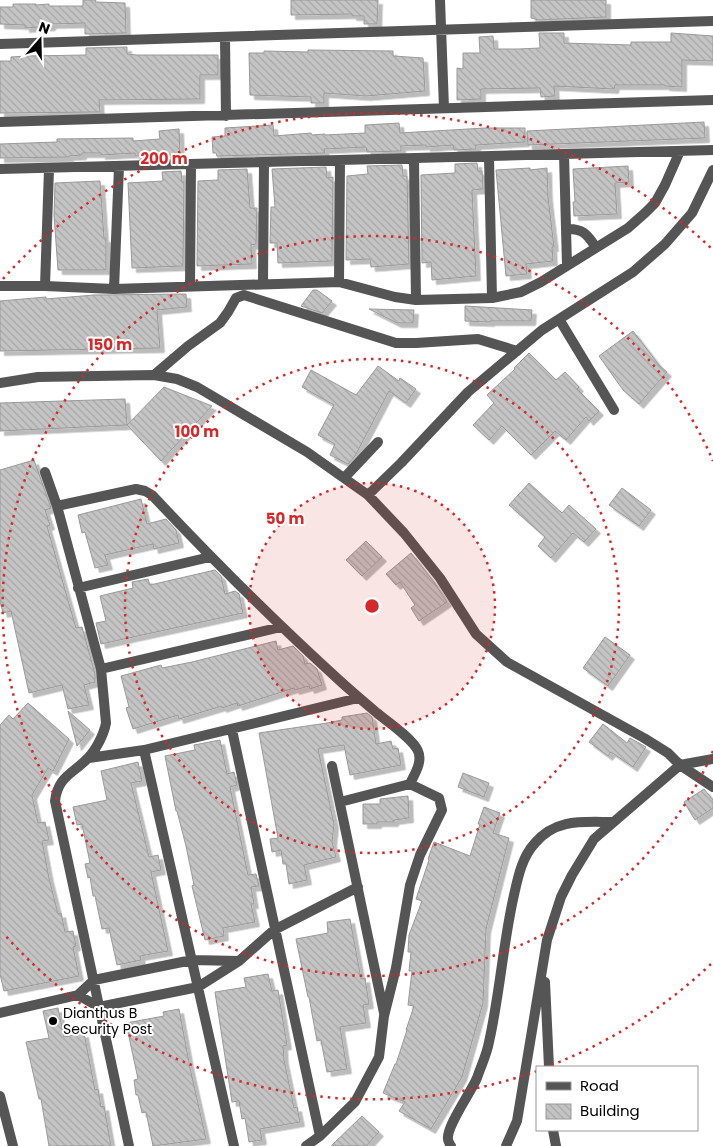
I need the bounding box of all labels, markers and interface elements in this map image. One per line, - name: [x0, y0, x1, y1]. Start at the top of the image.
- north arrow: [15, 15, 65, 65]
- text: N: [36, 17, 53, 39]
- text: 200 m: [140, 148, 188, 169]
- text: 150 m: [88, 334, 132, 355]
- text: 100 m: [175, 421, 219, 442]
- text: 50 m: [266, 508, 304, 529]
- centre of rings: [363, 597, 381, 615]
- place label: Dianthus B Security Post: [63, 1003, 152, 1039]
- marker: Dianthus B Security Post: [47, 1015, 59, 1027]
- legend: [536, 1066, 698, 1131]
- text: Road: [580, 1075, 619, 1096]
- text: Building: [580, 1100, 640, 1121]

